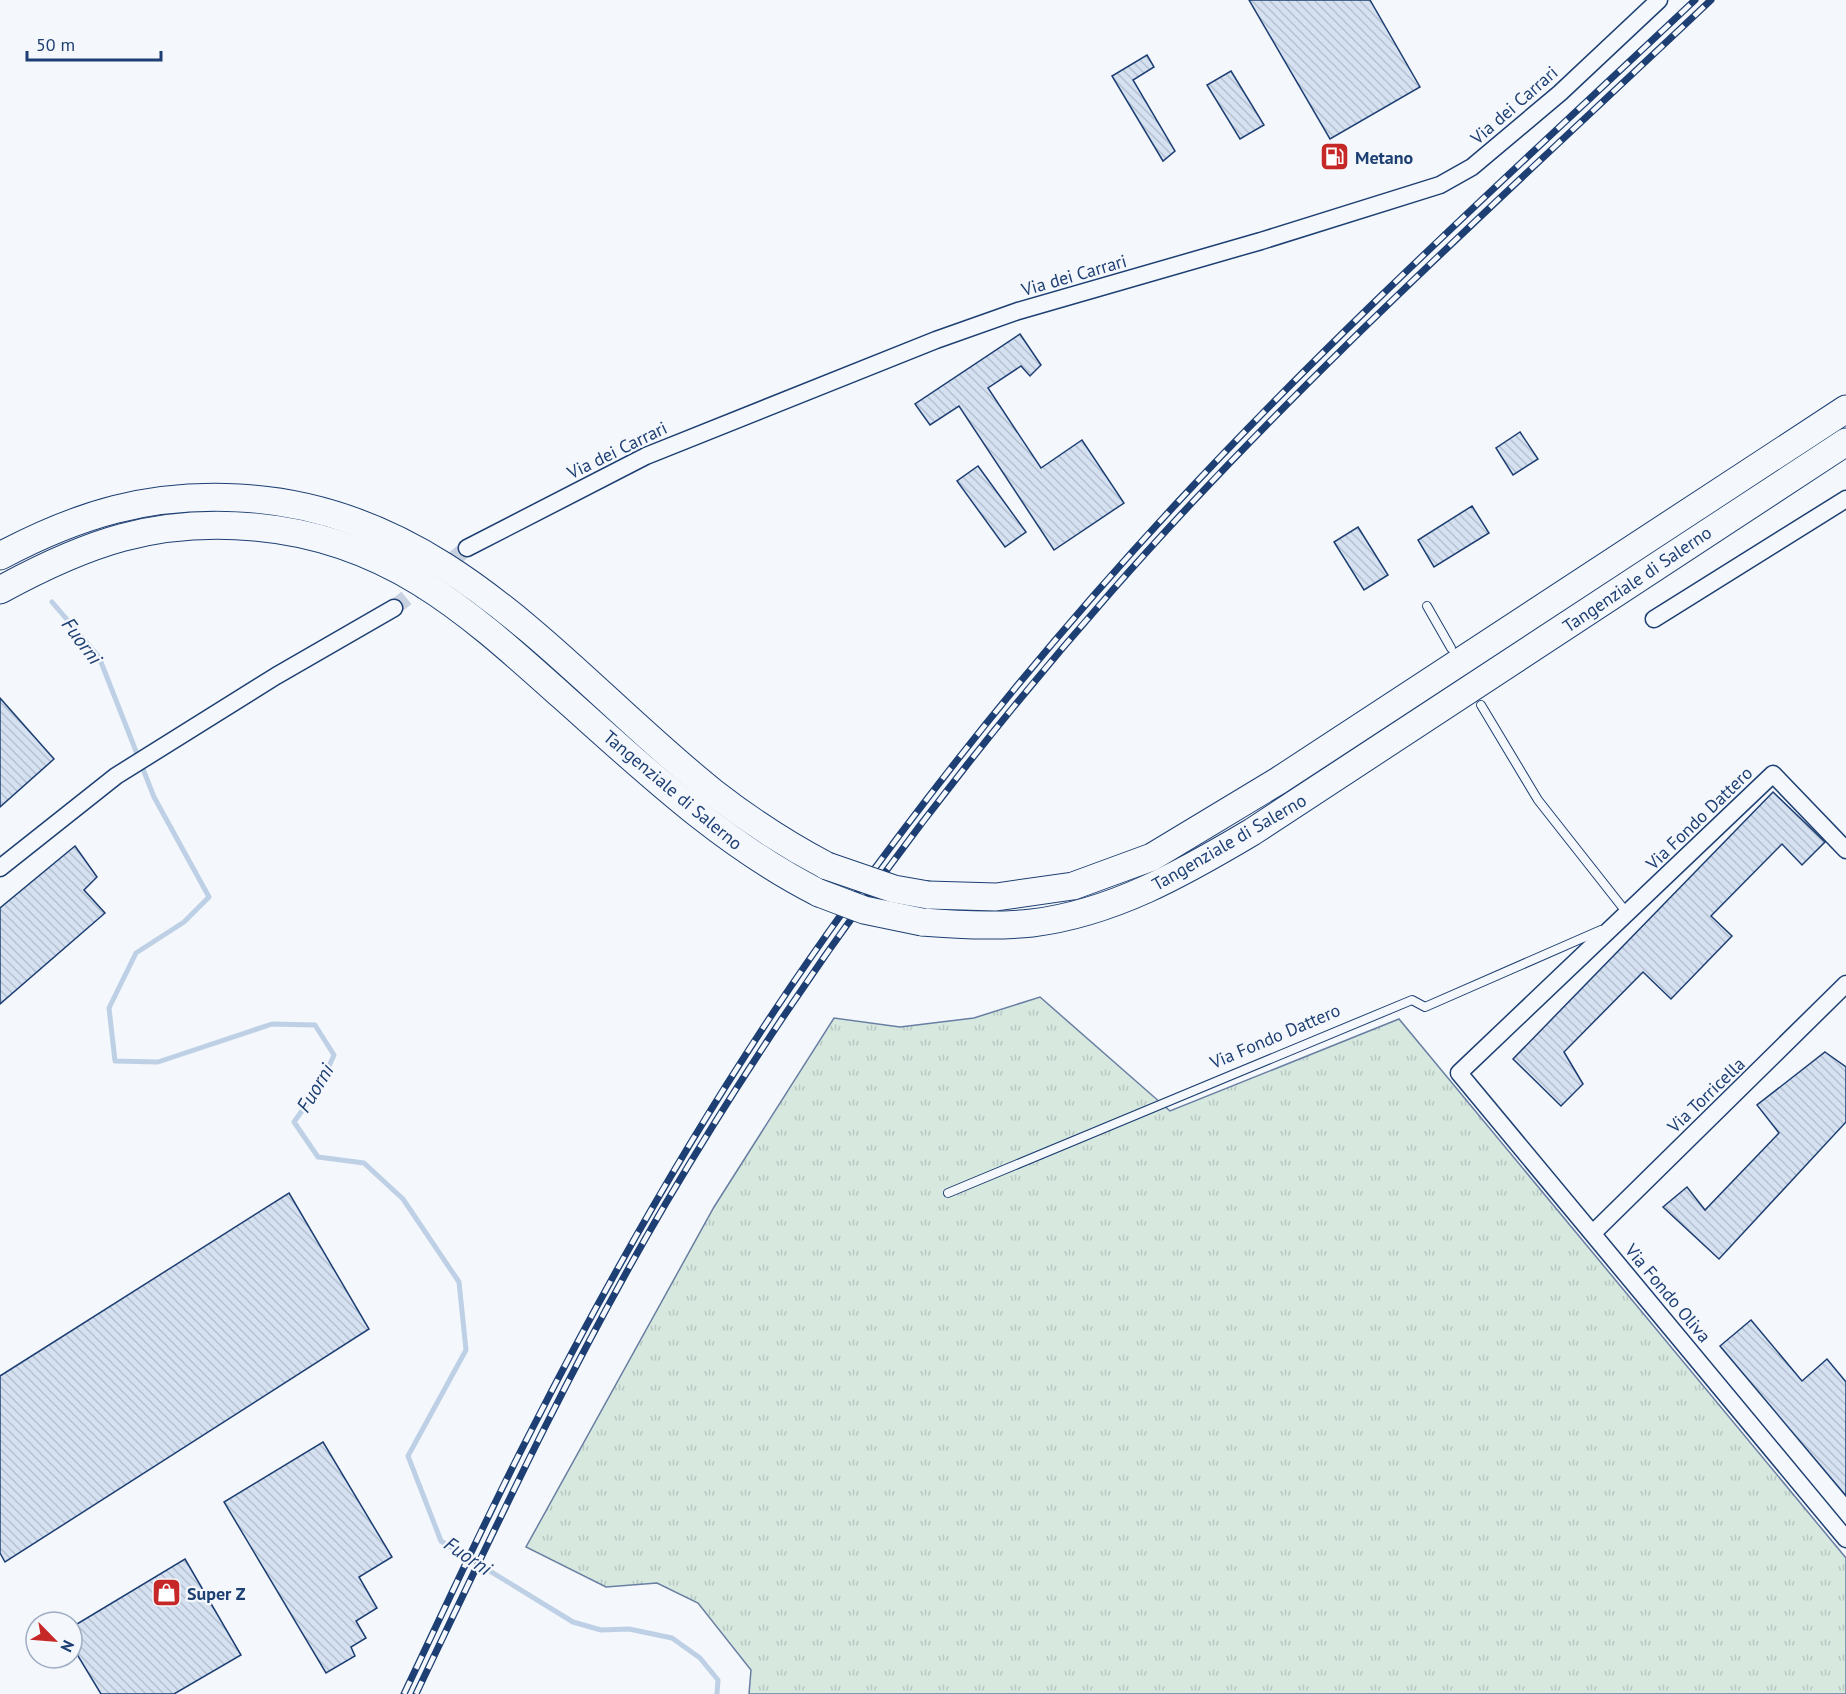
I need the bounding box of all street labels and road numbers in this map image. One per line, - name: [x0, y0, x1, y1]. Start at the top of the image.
- street label: Via dei Carrari: [1465, 61, 1562, 150]
- street label: Via dei Carrari: [1018, 249, 1129, 301]
- street label: Via dei Carrari: [562, 416, 671, 485]
- street label: Tangenziale di Salerno: [1558, 521, 1716, 637]
- street label: Tangenziale di Salerno: [599, 725, 747, 855]
- street label: Via Fondo Dattero: [1640, 761, 1757, 875]
- street label: Tangenziale di Salerno: [1148, 788, 1310, 896]
- street label: Via Fondo Dattero: [1205, 998, 1344, 1074]
- street label: Via Torricella: [1662, 1052, 1750, 1138]
- street label: Via Fondo Oliva: [1619, 1238, 1716, 1347]

